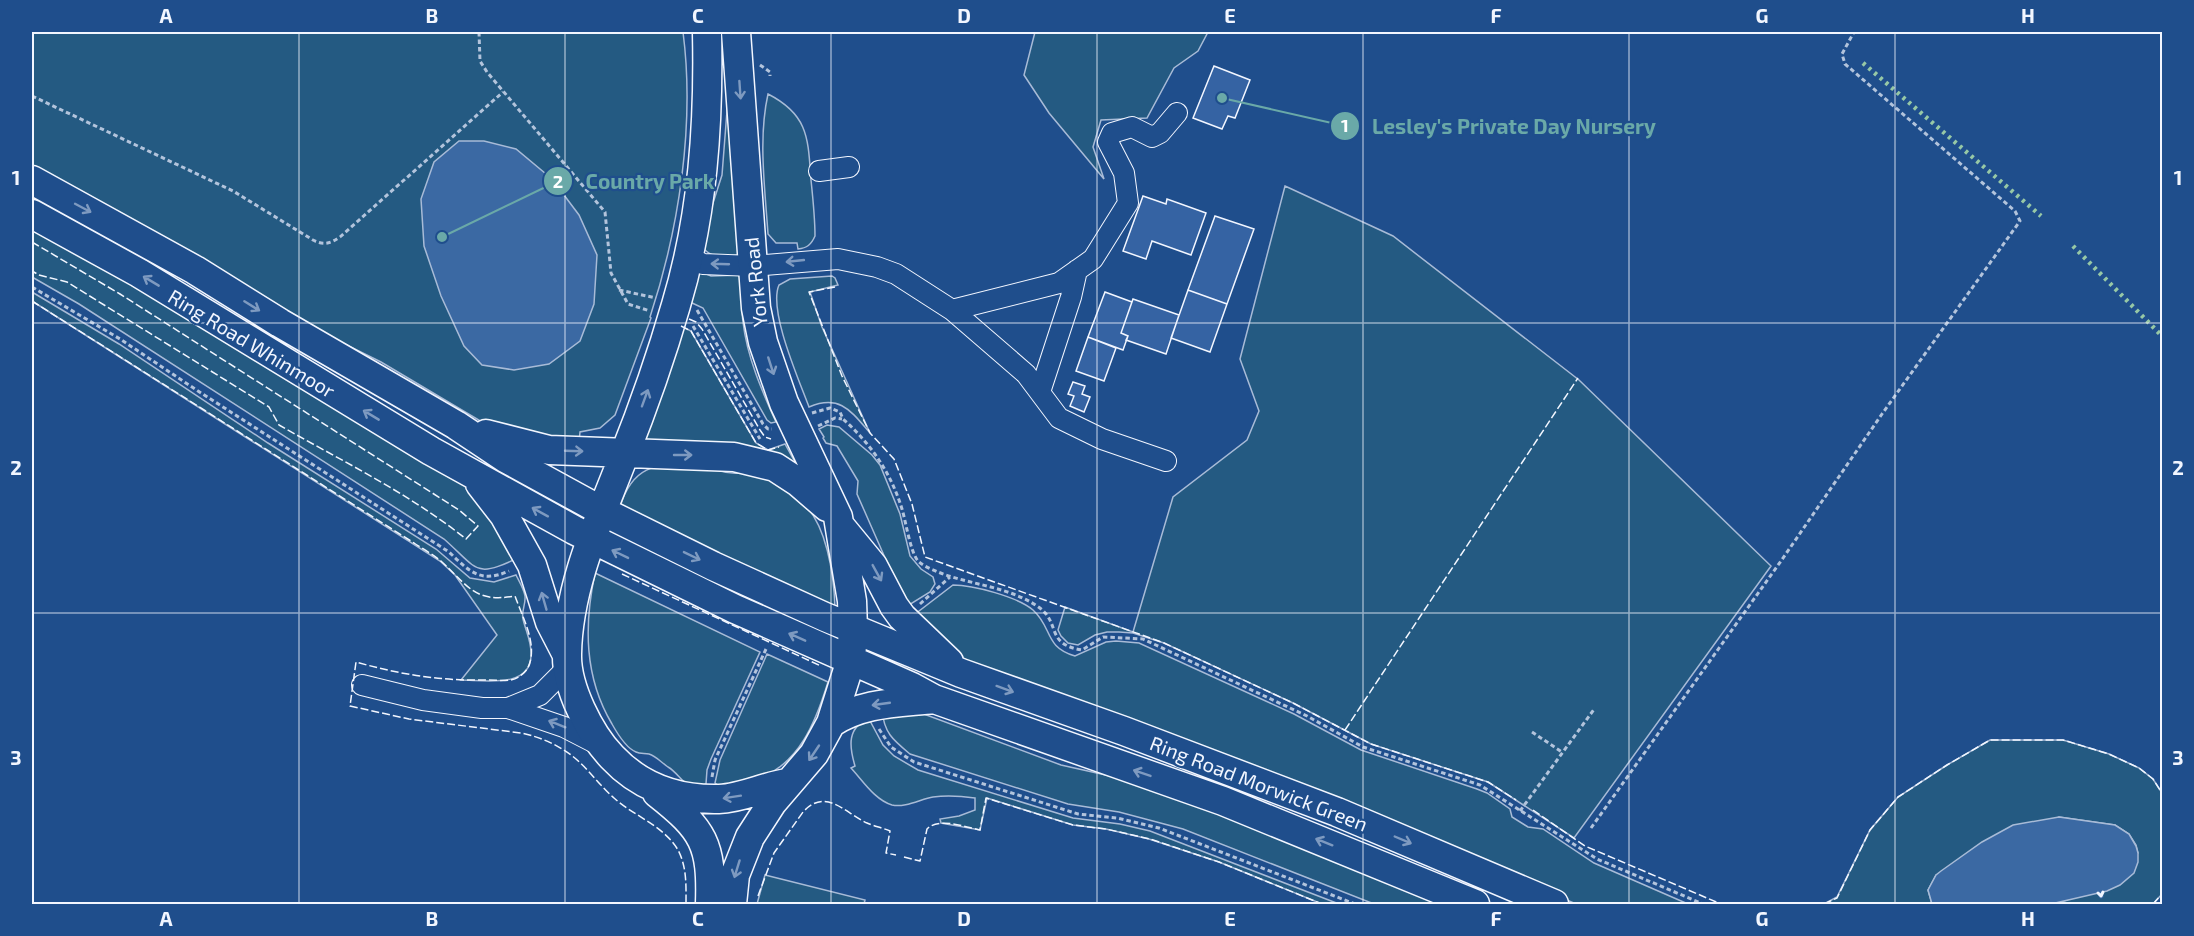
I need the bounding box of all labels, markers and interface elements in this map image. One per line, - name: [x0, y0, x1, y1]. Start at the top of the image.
- text: A: [159, 3, 173, 27]
- text: B: [426, 3, 438, 27]
- text: C: [692, 3, 704, 27]
- text: D: [957, 3, 971, 27]
- text: E: [1224, 3, 1236, 27]
- text: F: [1490, 3, 1502, 27]
- text: G: [1756, 3, 1768, 27]
- text: H: [2021, 3, 2035, 27]
- one-way arrow: [735, 79, 746, 99]
- callout: Lesley's Private Day Nursery: [1330, 107, 1669, 146]
- text: Lesley's Private Day Nursery: [1372, 113, 1656, 139]
- text: 1: [1341, 114, 1349, 136]
- callout: Country Park: [543, 162, 727, 201]
- text: 1: [12, 165, 20, 189]
- text: 1: [2174, 165, 2182, 189]
- text: Country Park: [586, 168, 715, 194]
- text: 2: [553, 170, 563, 192]
- one-way arrow: [74, 202, 92, 214]
- street label: York Road: [738, 236, 772, 328]
- one-way arrow: [786, 256, 806, 267]
- one-way arrow: [710, 259, 730, 270]
- one-way arrow: [143, 274, 160, 286]
- street label: Ring Road Whinmoor: [164, 284, 340, 402]
- one-way arrow: [243, 300, 260, 312]
- one-way arrow: [766, 356, 777, 375]
- one-way arrow: [640, 389, 651, 408]
- one-way arrow: [363, 408, 380, 420]
- one-way arrow: [563, 446, 583, 457]
- one-way arrow: [673, 449, 693, 460]
- text: 2: [10, 455, 22, 479]
- text: 2: [2172, 455, 2184, 479]
- one-way arrow: [532, 506, 549, 518]
- one-way arrow: [612, 548, 630, 560]
- one-way arrow: [683, 550, 701, 562]
- one-way arrow: [871, 564, 883, 581]
- one-way arrow: [538, 592, 549, 611]
- one-way arrow: [788, 631, 807, 642]
- one-way arrow: [995, 684, 1014, 695]
- one-way arrow: [871, 699, 891, 710]
- one-way arrow: [548, 718, 566, 729]
- street label: Ring Road Morwick Green: [1147, 730, 1371, 836]
- text: 3: [10, 745, 22, 769]
- one-way arrow: [808, 745, 820, 761]
- text: 3: [2172, 745, 2184, 769]
- one-way arrow: [1133, 766, 1152, 777]
- one-way arrow: [723, 792, 742, 803]
- one-way arrow: [1393, 835, 1411, 846]
- one-way arrow: [1316, 836, 1334, 847]
- one-way arrow: [731, 859, 742, 878]
- text: A: [159, 906, 173, 930]
- text: B: [426, 906, 438, 930]
- text: C: [692, 906, 704, 930]
- text: D: [957, 906, 971, 930]
- text: E: [1224, 906, 1236, 930]
- text: F: [1490, 906, 1502, 930]
- text: G: [1756, 906, 1768, 930]
- text: H: [2021, 906, 2035, 930]

